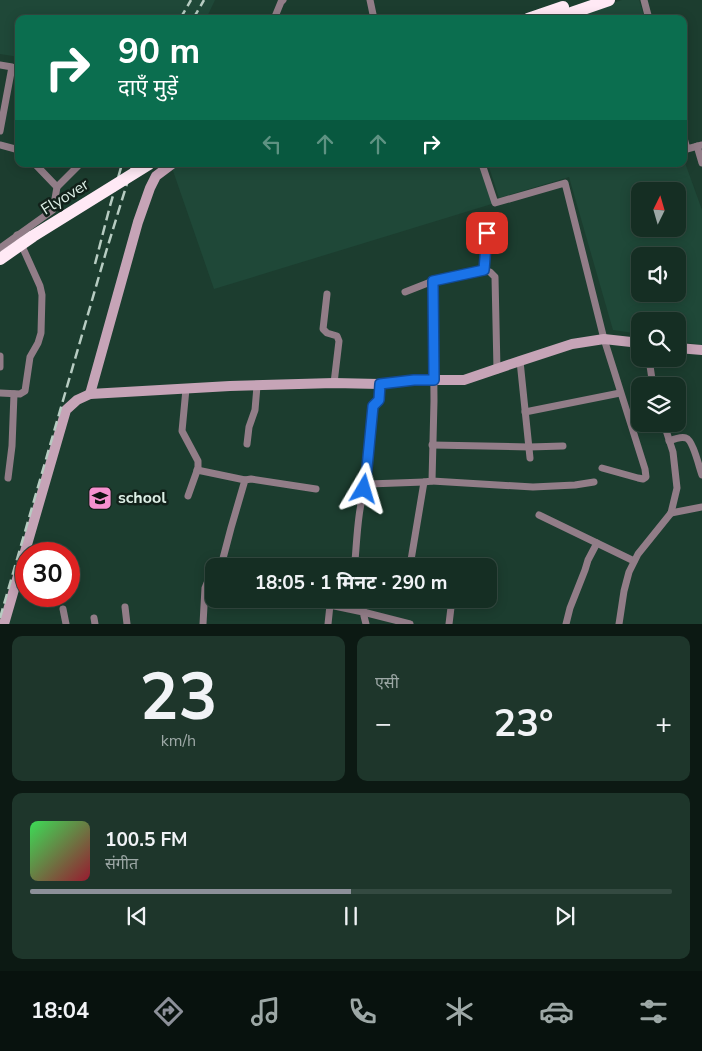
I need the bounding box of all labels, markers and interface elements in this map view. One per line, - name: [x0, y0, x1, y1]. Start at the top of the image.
- text: 90 m: [118, 28, 200, 75]
- icon: right: [35, 35, 100, 100]
- text: दाएँ मुड़ें: [118, 73, 178, 103]
- icon: left: [258, 130, 286, 158]
- icon: ahead: [311, 130, 339, 158]
- icon: ahead: [364, 130, 392, 158]
- icon: right: [417, 130, 445, 158]
- street label: Flyover: [37, 174, 93, 220]
- north arrow: [631, 182, 686, 238]
- map controls: [631, 182, 686, 432]
- pin: [466, 212, 508, 254]
- icon: arrive: [473, 219, 501, 247]
- button: sound: [631, 247, 686, 302]
- button: search: [631, 312, 686, 367]
- button: layers: [631, 377, 686, 432]
- position arrow: [337, 462, 389, 514]
- school or university icon: school: [87, 485, 113, 511]
- place label: school: [118, 487, 166, 509]
- speed limit sign: 30: [15, 542, 80, 607]
- text: 18:05 · 1 मिनट · 290 m: [255, 570, 447, 596]
- text: 23: [139, 653, 218, 742]
- text: एसी: [375, 672, 399, 694]
- text: 23°: [493, 698, 554, 749]
- text: −: [375, 705, 392, 743]
- text: +: [655, 705, 672, 743]
- text: km/h: [161, 730, 196, 752]
- text: 100.5 FM: [105, 827, 188, 853]
- text: संगीत: [105, 853, 138, 875]
- icon: previous: [123, 902, 151, 930]
- icon: pause: [337, 902, 365, 930]
- icon: next: [551, 902, 579, 930]
- icon: directions: [151, 994, 186, 1029]
- icon: music: [248, 994, 283, 1029]
- icon: phone: [345, 994, 380, 1029]
- icon: climate: [442, 994, 477, 1029]
- icon: car: [539, 994, 574, 1029]
- icon: filters: [636, 994, 671, 1029]
- text: 18:04: [31, 996, 89, 1026]

